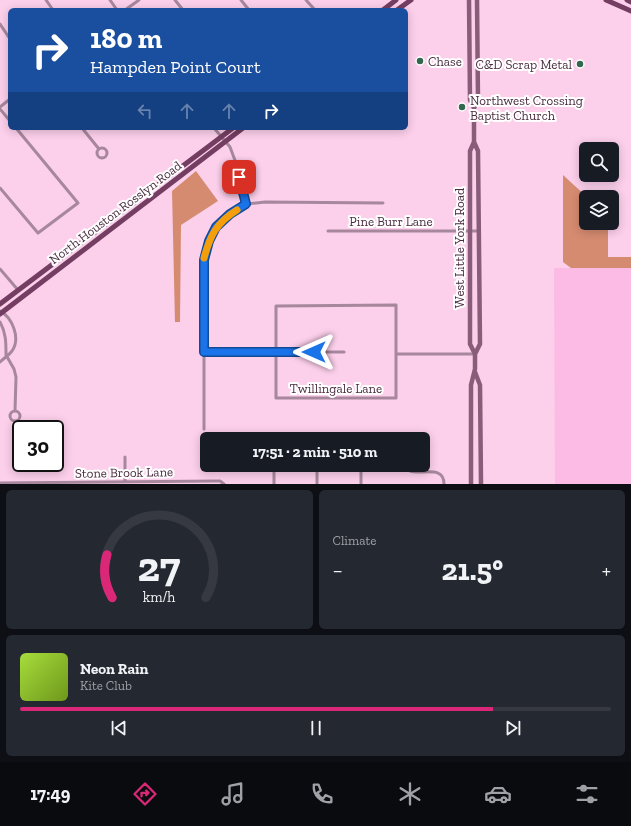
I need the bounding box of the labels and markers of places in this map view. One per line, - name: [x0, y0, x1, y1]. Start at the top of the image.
- place label: Chase: [428, 54, 462, 69]
- marker: Chase: [415, 56, 425, 66]
- place label: C&D Scrap Metal: [475, 57, 573, 72]
- marker: C&D Scrap Metal: [575, 59, 585, 69]
- place label: Northwest Crossing Baptist Church: [470, 93, 583, 123]
- marker: Northwest Crossing Baptist Church: [457, 102, 467, 112]
- pin: [222, 160, 256, 194]

